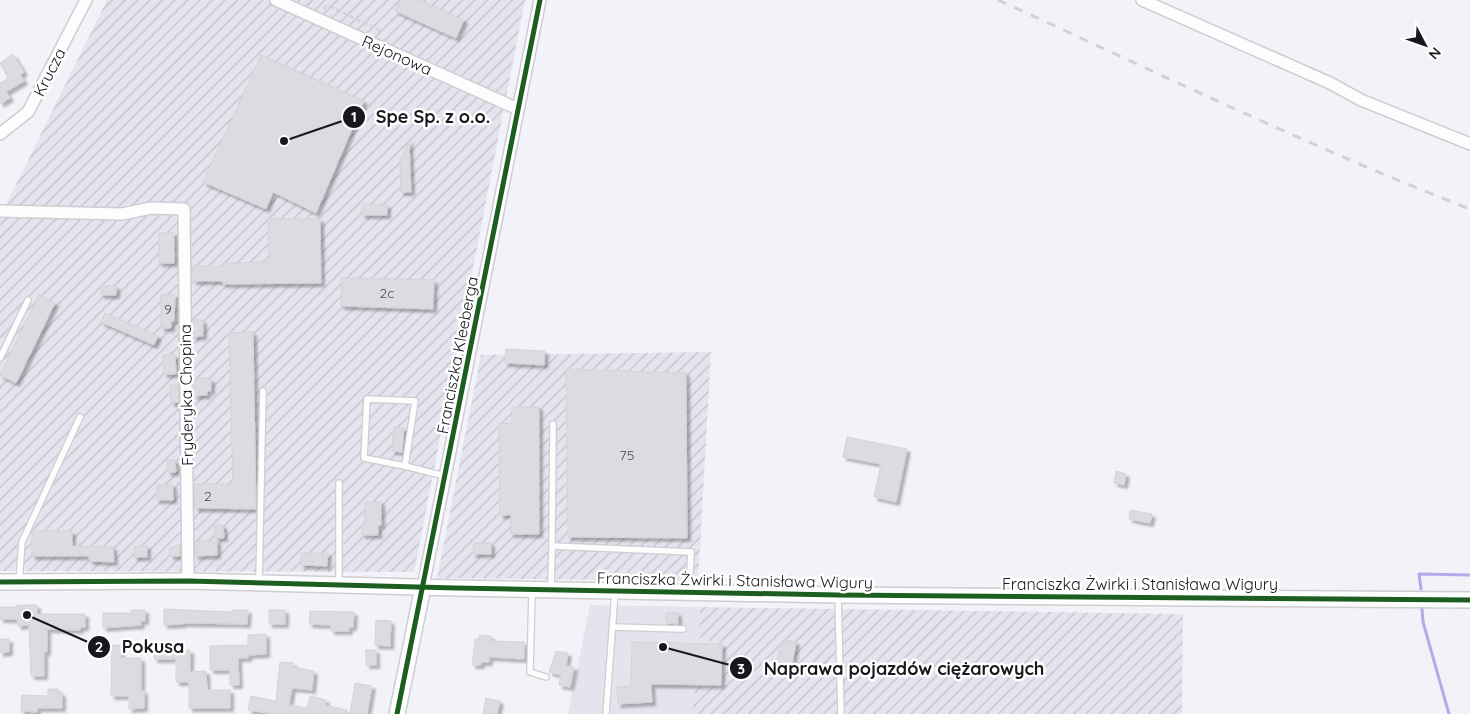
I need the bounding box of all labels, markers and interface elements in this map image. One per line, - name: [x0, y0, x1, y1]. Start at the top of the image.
- north arrow: [1400, 20, 1450, 70]
- street label: Rejonowa: [359, 31, 435, 79]
- street label: Krucza: [28, 44, 70, 100]
- text: N: [1425, 44, 1445, 63]
- callout: Spe Sp. z o.o.: [341, 101, 501, 134]
- text: Spe Sp. z o.o.: [376, 105, 490, 128]
- text: 1: [351, 107, 357, 126]
- street label: Franciszka Kleeberga: [432, 275, 482, 435]
- house number: 2c: [379, 284, 395, 302]
- house number: 9: [164, 300, 172, 318]
- street label: Fryderyka Chopina: [175, 324, 197, 466]
- house number: 75: [620, 446, 634, 464]
- house number: 2: [204, 487, 212, 505]
- street label: Franciszka Żwirki i Stanisława Wigury: [597, 568, 873, 592]
- street label: Franciszka Żwirki i Stanisława Wigury: [1002, 574, 1278, 594]
- callout: Pokusa: [87, 631, 195, 664]
- text: Pokusa: [122, 635, 184, 658]
- text: 2: [95, 637, 103, 656]
- callout: Naprawa pojazdów ciężarowych: [729, 652, 1055, 685]
- text: Naprawa pojazdów ciężarowych: [764, 657, 1044, 680]
- text: 3: [737, 659, 745, 678]

